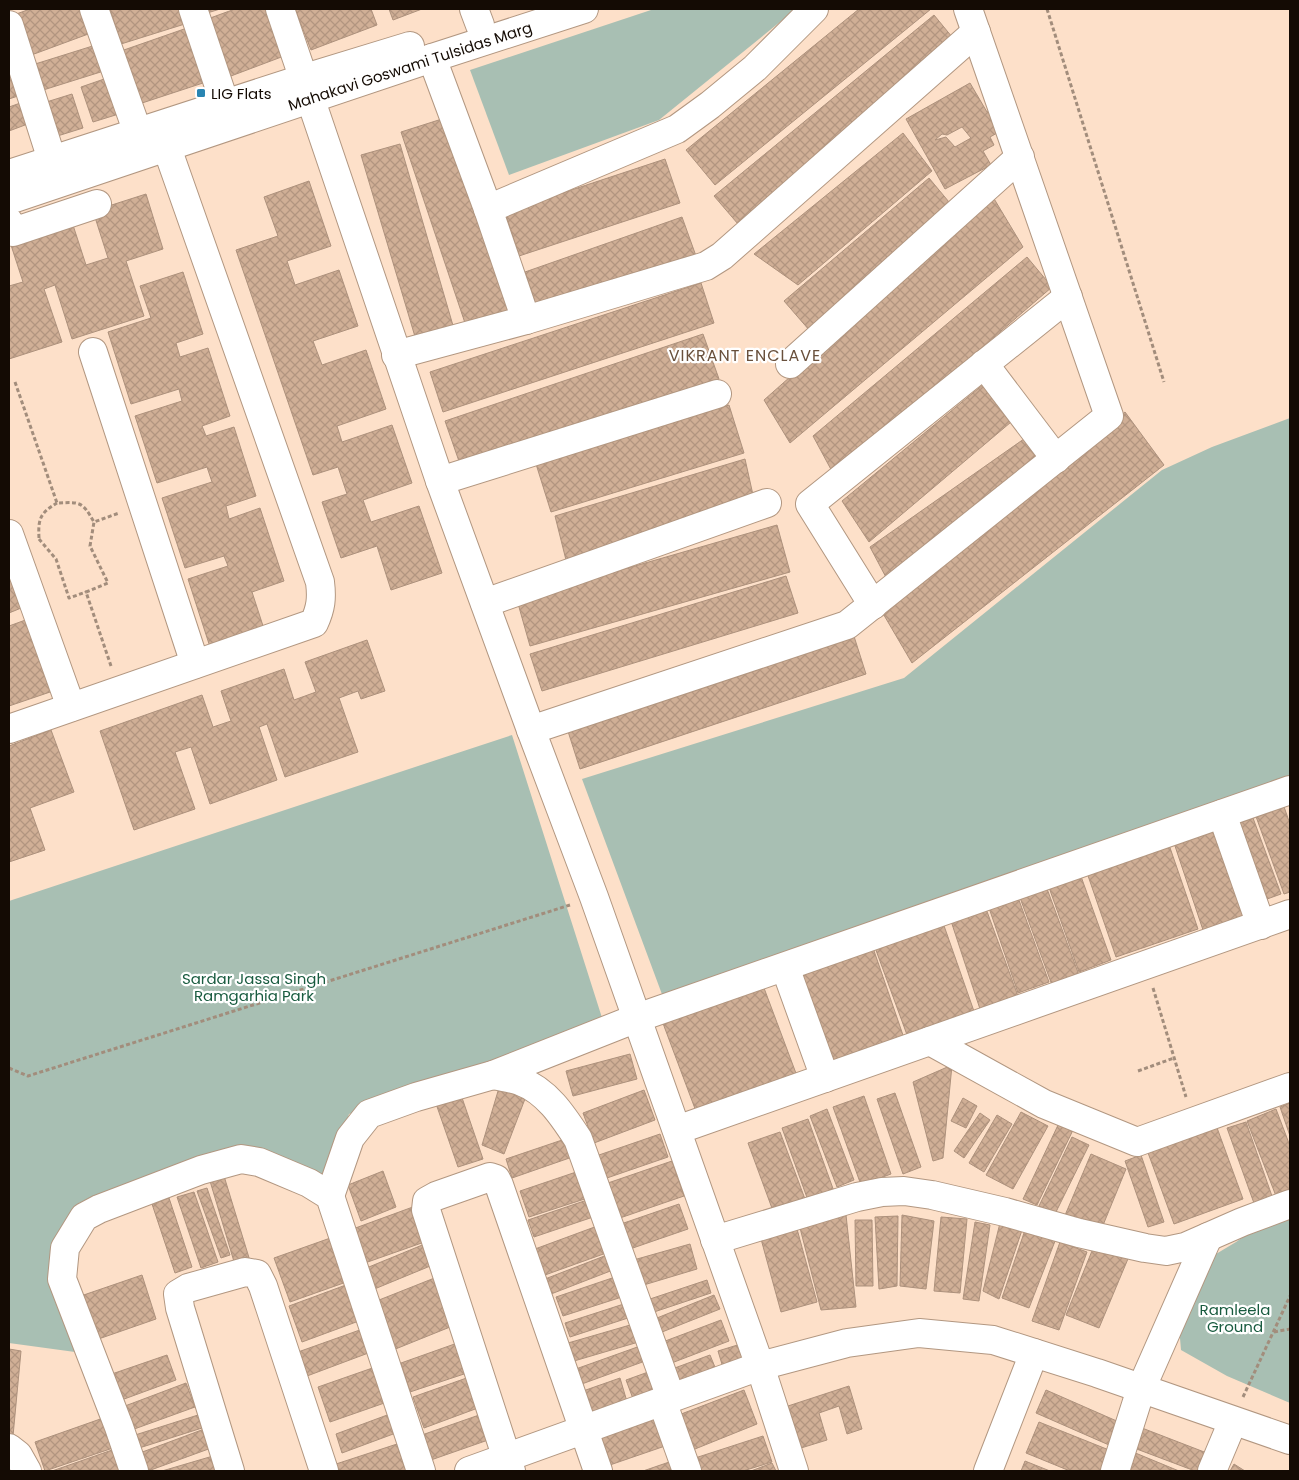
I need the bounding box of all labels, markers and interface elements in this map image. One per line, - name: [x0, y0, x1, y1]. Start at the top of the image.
- street label: Mahakavi Goswami Tulsidas Marg: [285, 17, 535, 115]
- place label: LIG Flats: [211, 83, 272, 104]
- marker: LIG Flats: [195, 87, 207, 99]
- district label: VIKRANT ENCLAVE: [669, 344, 821, 367]
- park label: Sardar Jassa Singh Ramgarhia Park: [182, 968, 326, 1006]
- park label: Ramleela Ground: [1200, 1299, 1270, 1337]

